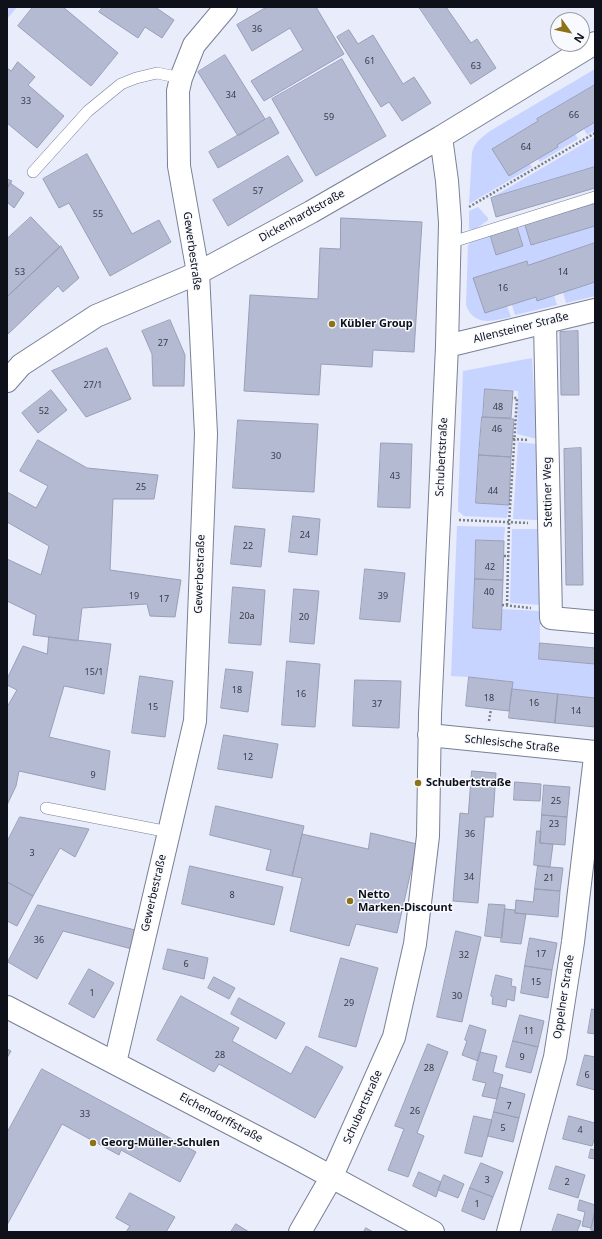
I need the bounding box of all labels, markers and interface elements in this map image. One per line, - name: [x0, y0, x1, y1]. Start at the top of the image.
- north arrow: [550, 12, 590, 52]
- house number: 36: [252, 24, 262, 34]
- text: N: [571, 30, 588, 46]
- house number: 61: [365, 56, 375, 66]
- house number: 63: [471, 61, 481, 71]
- house number: 34: [226, 90, 236, 100]
- house number: 33: [21, 96, 31, 106]
- house number: 66: [569, 110, 579, 120]
- house number: 59: [324, 112, 334, 122]
- house number: 64: [521, 142, 531, 152]
- house number: 57: [253, 186, 263, 196]
- street label: Dickenhardtstraße: [257, 187, 347, 245]
- house number: 55: [93, 209, 103, 219]
- street label: Gewerbestraße: [180, 211, 204, 291]
- house number: 53: [15, 267, 25, 277]
- house number: 14: [558, 267, 568, 277]
- house number: 16: [498, 283, 508, 293]
- street label: Allensteiner Straße: [472, 310, 570, 346]
- place label: Kübler Group: [340, 317, 413, 331]
- marker: Kübler Group: [327, 319, 337, 329]
- house number: 27: [158, 338, 168, 348]
- house number: 27/1: [84, 380, 102, 390]
- house number: 48: [493, 402, 503, 412]
- house number: 52: [39, 406, 49, 416]
- street label: Schubertstraße: [433, 417, 451, 497]
- house number: 46: [492, 424, 502, 434]
- house number: 30: [271, 451, 281, 461]
- street label: Stettiner Weg: [541, 457, 555, 527]
- house number: 43: [390, 471, 400, 481]
- house number: 25: [136, 482, 146, 492]
- house number: 44: [488, 486, 498, 496]
- house number: 24: [300, 530, 310, 540]
- street label: Gewerbestraße: [192, 534, 208, 614]
- house number: 22: [243, 541, 253, 551]
- house number: 42: [485, 562, 495, 572]
- house number: 40: [484, 587, 494, 597]
- house number: 19: [129, 591, 139, 601]
- house number: 39: [378, 591, 388, 601]
- house number: 17: [159, 594, 169, 604]
- house number: 20a: [239, 611, 255, 621]
- house number: 20: [299, 612, 309, 622]
- house number: 15/1: [85, 667, 103, 677]
- house number: 18: [232, 685, 242, 695]
- house number: 16: [296, 689, 306, 699]
- house number: 18: [484, 693, 494, 703]
- house number: 16: [529, 698, 539, 708]
- house number: 37: [372, 699, 382, 709]
- house number: 15: [148, 702, 158, 712]
- house number: 14: [571, 706, 581, 716]
- street label: Schlesische Straße: [464, 732, 560, 756]
- house number: 12: [243, 752, 253, 762]
- house number: 9: [90, 770, 96, 780]
- place label: Schubertstraße: [426, 776, 511, 790]
- marker: Schubertstraße: [413, 778, 423, 788]
- house number: 25: [551, 796, 561, 806]
- house number: 23: [549, 819, 559, 829]
- house number: 36: [465, 829, 475, 839]
- house number: 3: [29, 848, 35, 858]
- street label: Gewerbestraße: [139, 853, 169, 933]
- house number: 34: [464, 872, 474, 882]
- house number: 21: [544, 873, 554, 883]
- place label: Netto Marken-Discount: [358, 888, 452, 914]
- house number: 8: [229, 890, 235, 900]
- marker: Netto Marken-Discount: [345, 896, 355, 906]
- house number: 36: [34, 935, 44, 945]
- house number: 17: [536, 949, 546, 959]
- house number: 32: [459, 950, 469, 960]
- street label: Oppelner Straße: [551, 954, 577, 1040]
- house number: 6: [183, 959, 189, 969]
- house number: 15: [531, 977, 541, 987]
- house number: 1: [89, 988, 95, 998]
- house number: 30: [452, 991, 462, 1001]
- house number: 29: [344, 998, 354, 1008]
- house number: 11: [524, 1026, 534, 1036]
- house number: 28: [215, 1050, 225, 1060]
- house number: 9: [519, 1052, 525, 1062]
- house number: 28: [424, 1063, 434, 1073]
- street label: Schubertstraße: [341, 1068, 385, 1146]
- house number: 6: [584, 1070, 590, 1080]
- street label: Eichendorffstraße: [177, 1090, 265, 1146]
- house number: 7: [506, 1101, 512, 1111]
- house number: 26: [410, 1106, 420, 1116]
- house number: 33: [80, 1109, 90, 1119]
- house number: 5: [500, 1123, 506, 1133]
- house number: 4: [577, 1125, 583, 1135]
- place label: Georg-Müller-Schulen: [101, 1136, 220, 1150]
- marker: Georg-Müller-Schulen: [88, 1138, 98, 1148]
- house number: 3: [484, 1175, 490, 1185]
- house number: 2: [564, 1177, 570, 1187]
- house number: 1: [474, 1199, 480, 1209]

